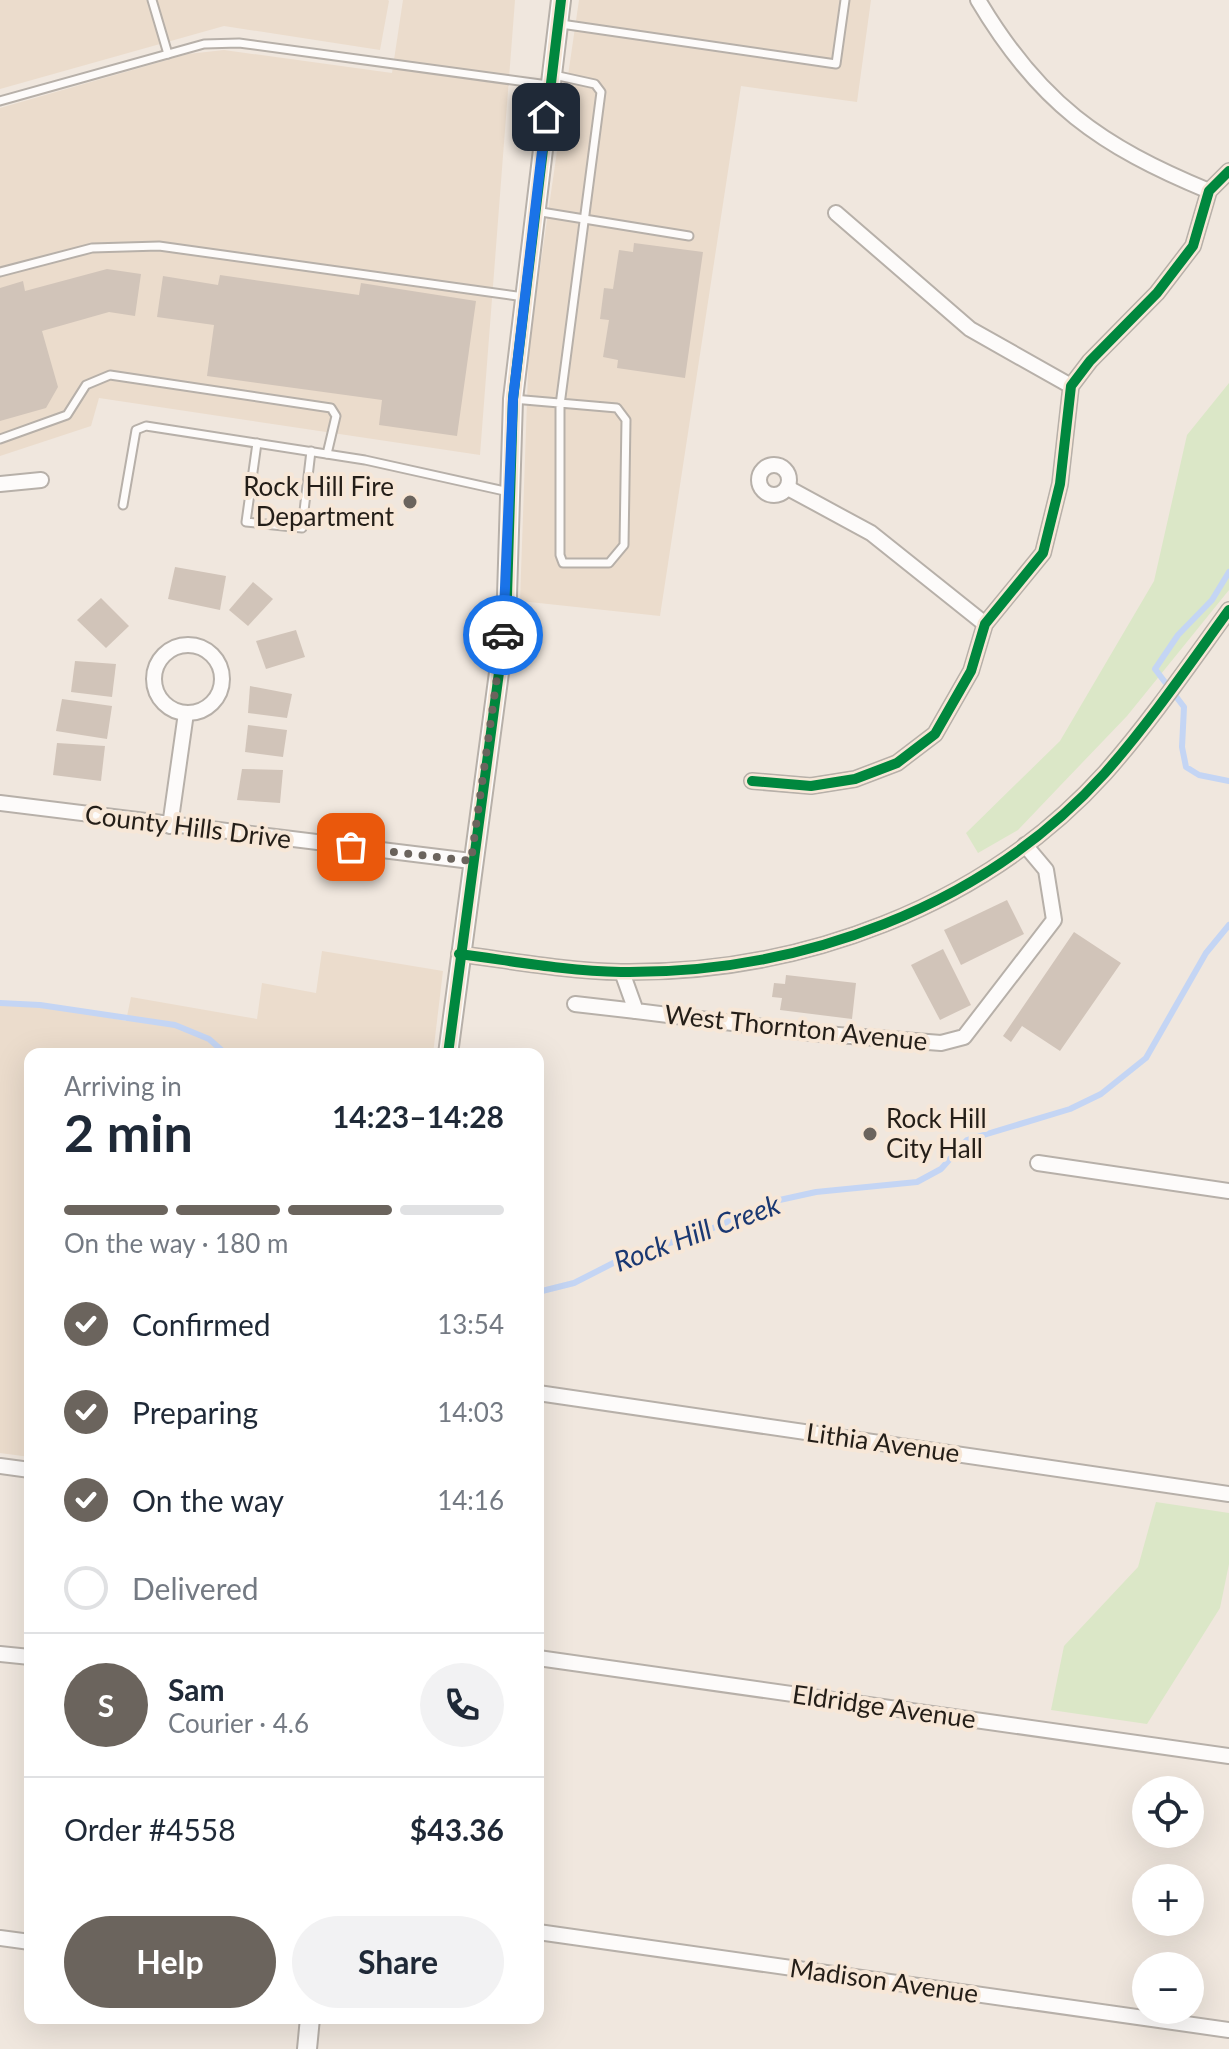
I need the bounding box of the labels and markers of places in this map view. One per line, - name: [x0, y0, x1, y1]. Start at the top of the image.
- pin: [512, 83, 580, 151]
- place label: Rock Hill Fire Department: [243, 470, 395, 532]
- marker: Rock Hill Fire Department: [401, 493, 419, 511]
- pin: [317, 813, 385, 881]
- place label: Rock Hill City Hall: [886, 1102, 987, 1164]
- marker: Rock Hill City Hall: [861, 1125, 879, 1143]

